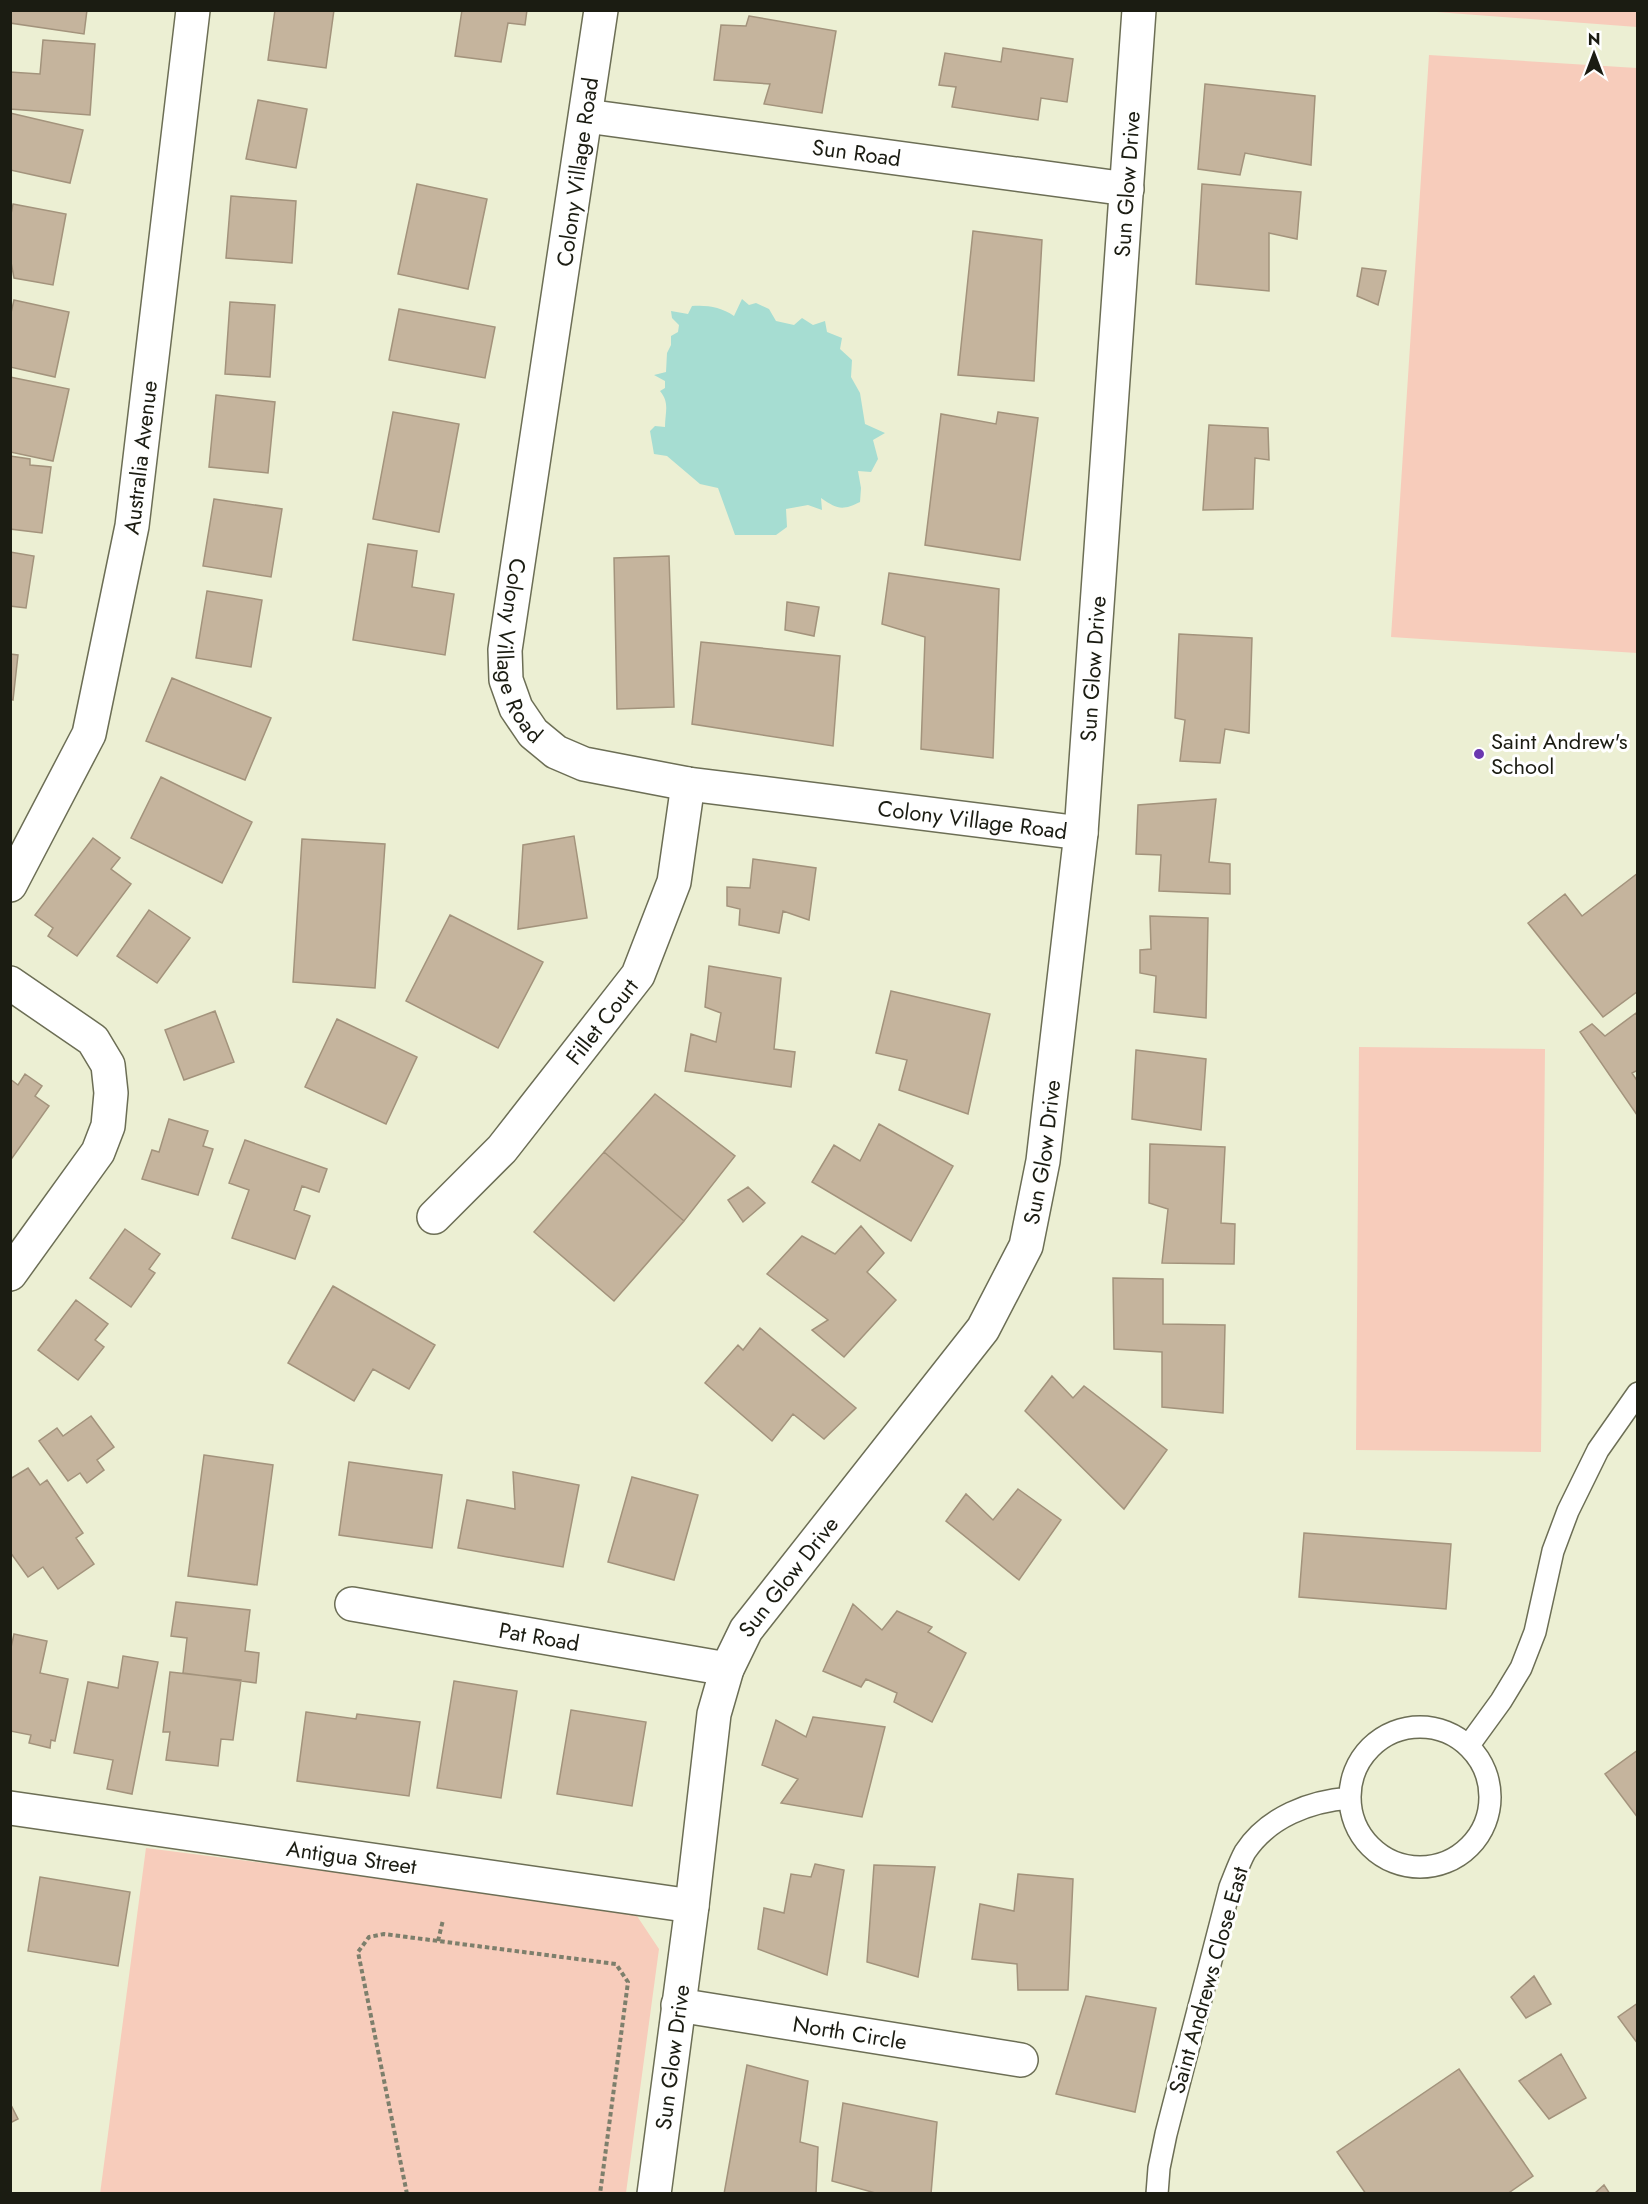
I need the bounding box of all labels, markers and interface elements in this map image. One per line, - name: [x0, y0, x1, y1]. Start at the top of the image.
- north arrow: [1564, 24, 1624, 84]
- text: N: [1588, 28, 1600, 51]
- street label: Colony Village Road: [548, 75, 606, 269]
- street label: Sun Glow Drive: [1106, 110, 1148, 258]
- street label: Sun Road: [810, 131, 903, 174]
- street label: Australia Avenue: [115, 379, 165, 537]
- street label: Colony Village Road: [489, 556, 550, 751]
- street label: Sun Glow Drive: [1071, 595, 1114, 743]
- place label: Saint Andrew's School: [1491, 725, 1628, 782]
- marker: Saint Andrew's School: [1472, 747, 1486, 761]
- street label: Colony Village Road: [876, 792, 1069, 847]
- street label: Fillet Court: [558, 971, 646, 1071]
- street label: Sun Glow Drive: [1015, 1078, 1068, 1227]
- street label: Sun Glow Drive: [730, 1509, 846, 1644]
- street label: Pat Road: [496, 1614, 582, 1659]
- street label: Antigua Street: [284, 1832, 419, 1882]
- street label: Saint Andrews Close East: [1160, 1862, 1256, 2097]
- street label: Sun Glow Drive: [647, 1983, 697, 2132]
- street label: North Circle: [790, 2008, 909, 2057]

